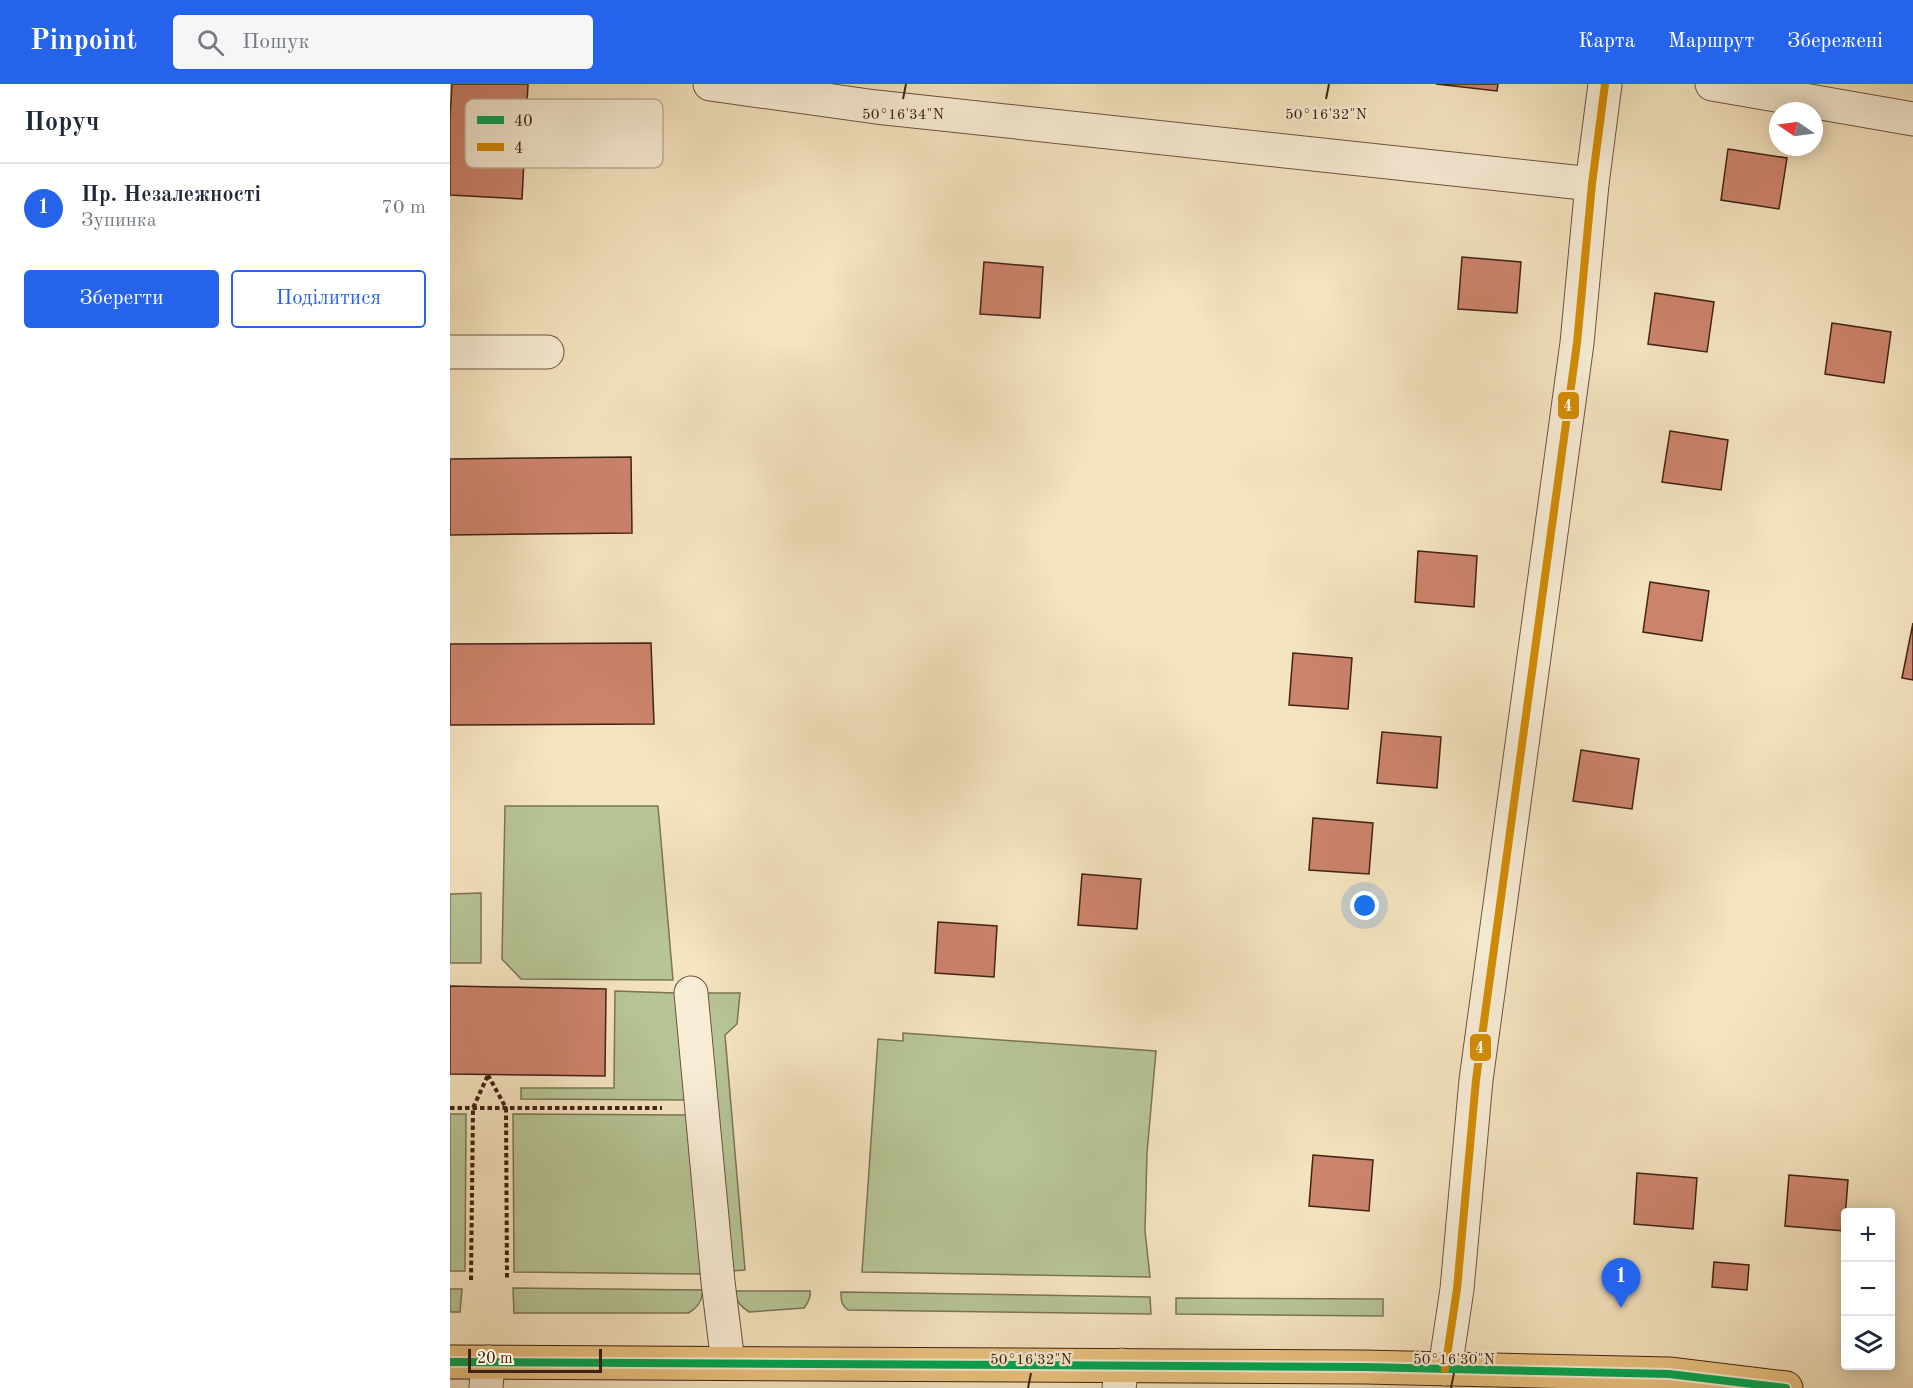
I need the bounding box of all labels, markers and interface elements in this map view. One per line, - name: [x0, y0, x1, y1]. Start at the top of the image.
- search box: [173, 15, 593, 69]
- icon: search: [194, 26, 227, 59]
- text: Pinpoint: [30, 28, 137, 56]
- text: Пошук: [242, 31, 310, 53]
- text: Карта: [1578, 31, 1635, 52]
- text: Маршрут: [1668, 31, 1754, 52]
- text: Збережені: [1787, 31, 1883, 52]
- legend: [465, 99, 663, 168]
- north arrow: [1769, 102, 1823, 156]
- text: 50°16'34"N: [862, 108, 944, 123]
- text: 50°16'32"N: [1285, 108, 1367, 123]
- text: Поруч: [24, 110, 100, 136]
- text: 40: [514, 114, 533, 130]
- text: 4: [514, 141, 523, 157]
- text: Пр. Незалежності: [81, 184, 261, 206]
- text: 1: [38, 198, 49, 218]
- text: 70 m: [381, 198, 426, 218]
- text: Зупинка: [81, 211, 157, 231]
- button: Зберегти: [24, 270, 219, 328]
- button: Поділитися: [231, 270, 426, 328]
- line badge: 4: [1557, 391, 1580, 420]
- text: 4: [1563, 399, 1573, 415]
- your location: [1350, 891, 1379, 920]
- line badge: 4: [1469, 1033, 1492, 1062]
- text: 4: [1475, 1041, 1485, 1057]
- map controls: [1841, 1208, 1895, 1370]
- button: +: [1841, 1208, 1895, 1262]
- pin: 1: [1602, 1258, 1640, 1308]
- button: −: [1841, 1262, 1895, 1316]
- button: layers: [1841, 1316, 1895, 1370]
- scale bar: [468, 1346, 602, 1374]
- text: 20 m: [477, 1351, 513, 1367]
- text: 50°16'32"N: [990, 1353, 1072, 1368]
- text: 50°16'30"N: [1413, 1353, 1495, 1368]

